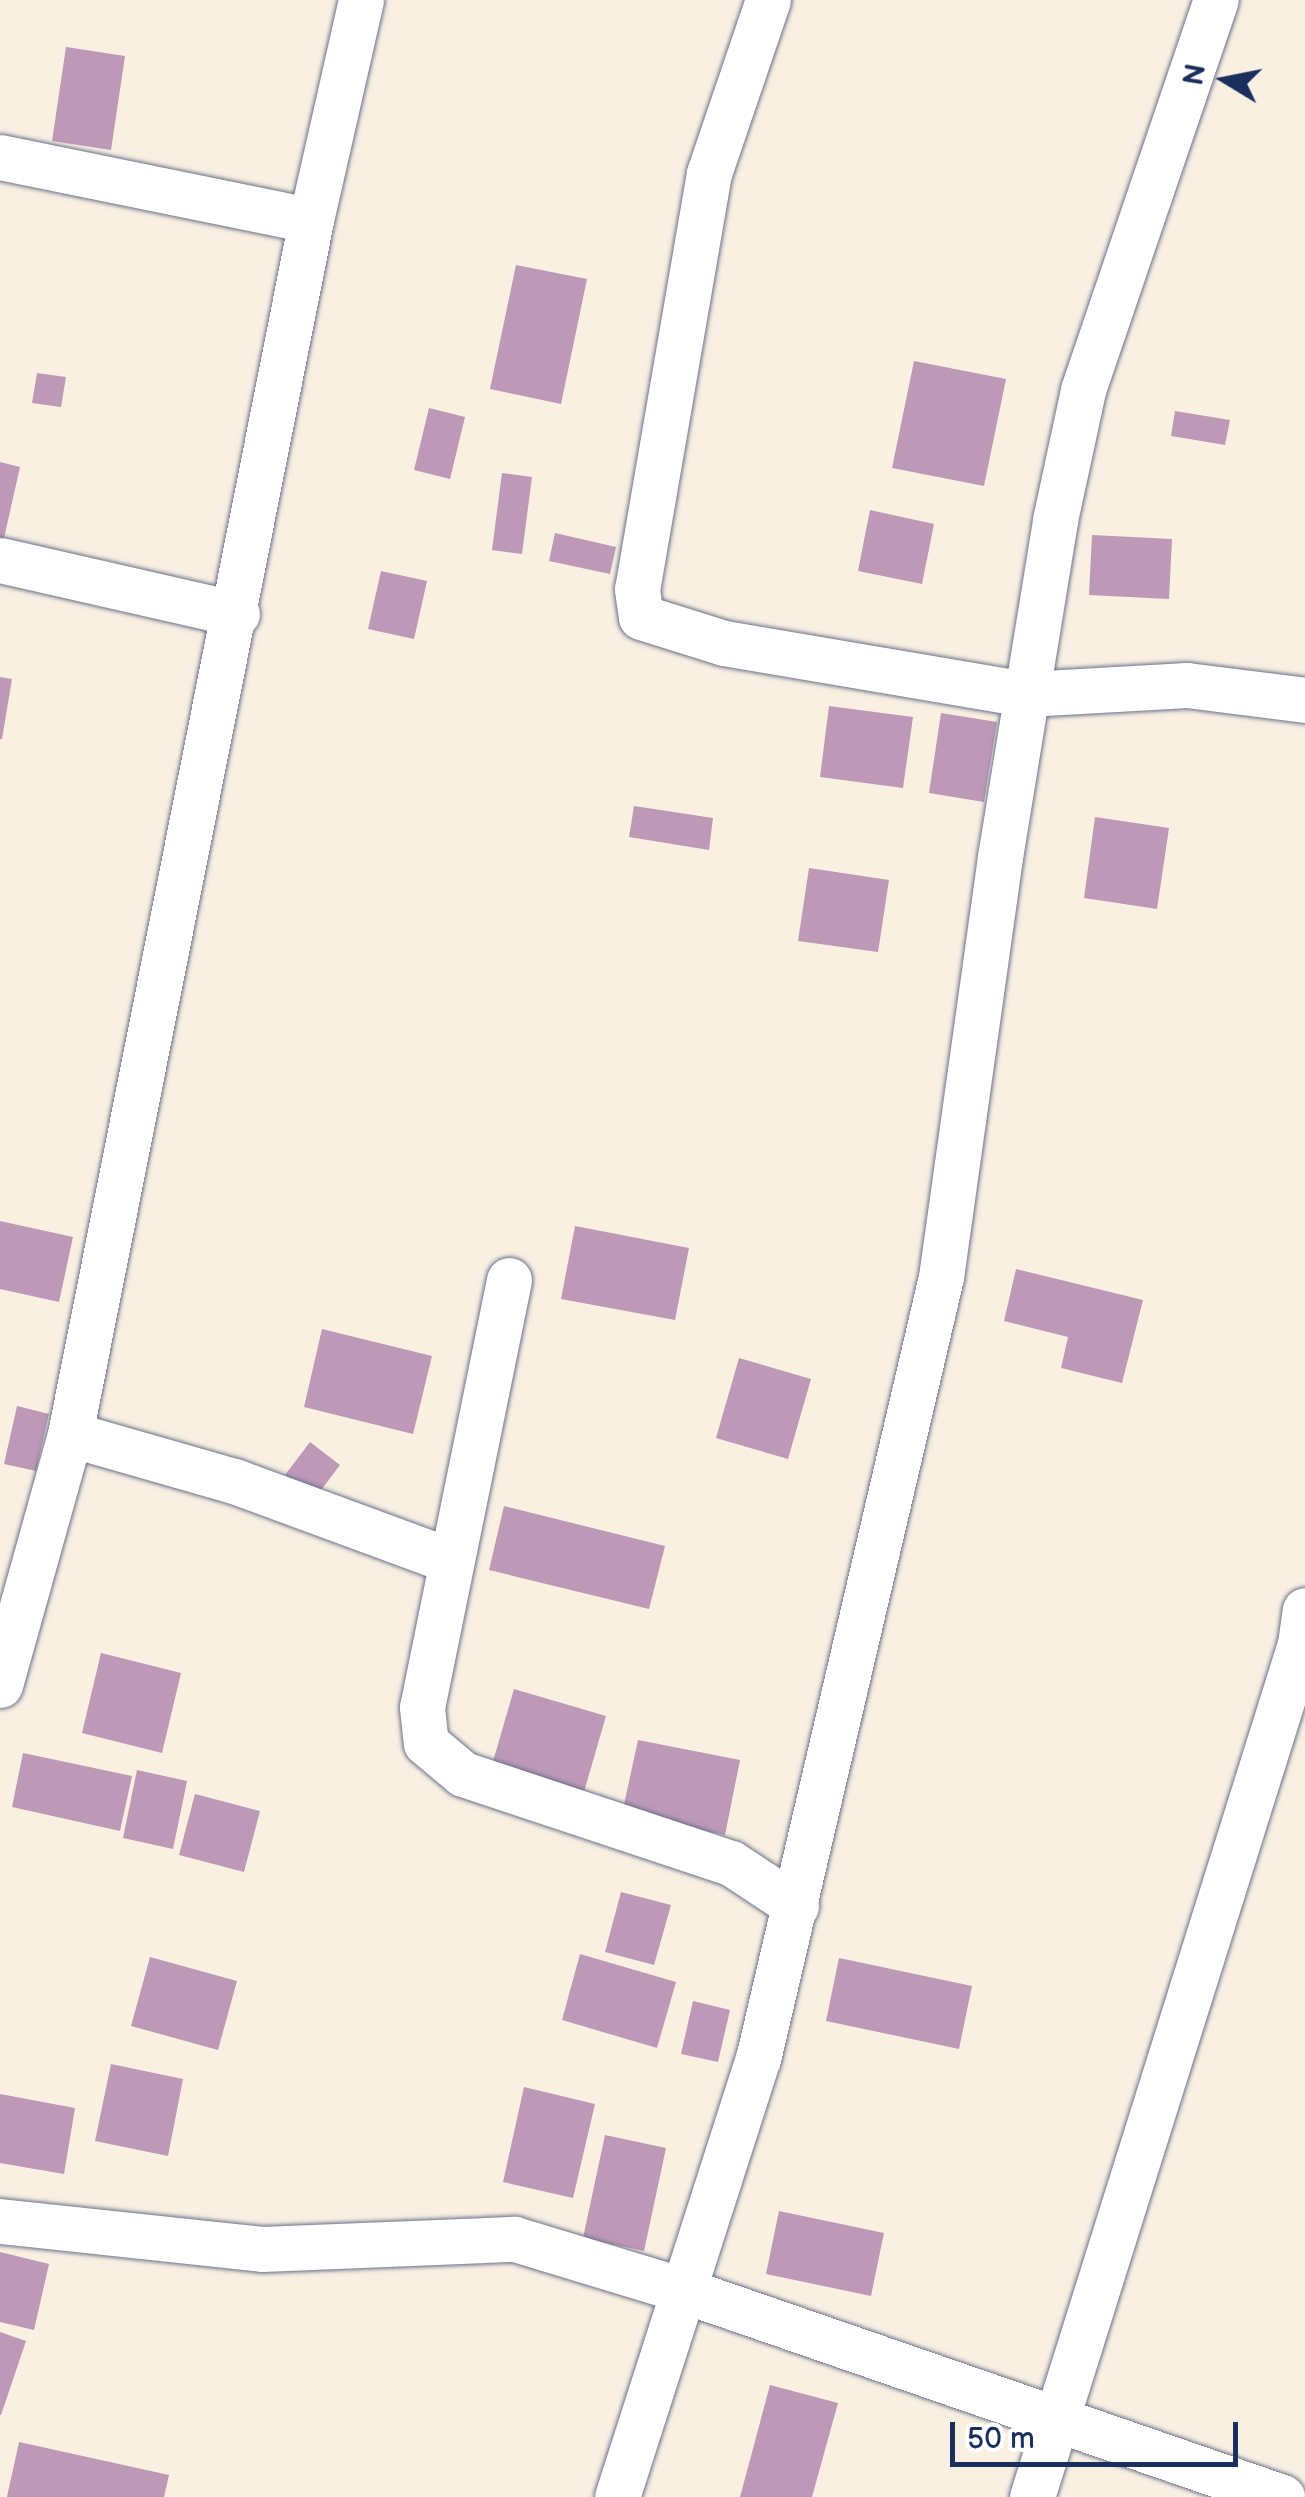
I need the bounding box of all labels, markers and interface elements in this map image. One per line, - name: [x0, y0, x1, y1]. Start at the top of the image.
- north arrow: [1175, 30, 1275, 130]
- text: N: [1177, 61, 1213, 88]
- scale bar: [955, 2402, 1242, 2464]
- text: 50 m: [967, 2421, 1035, 2457]

